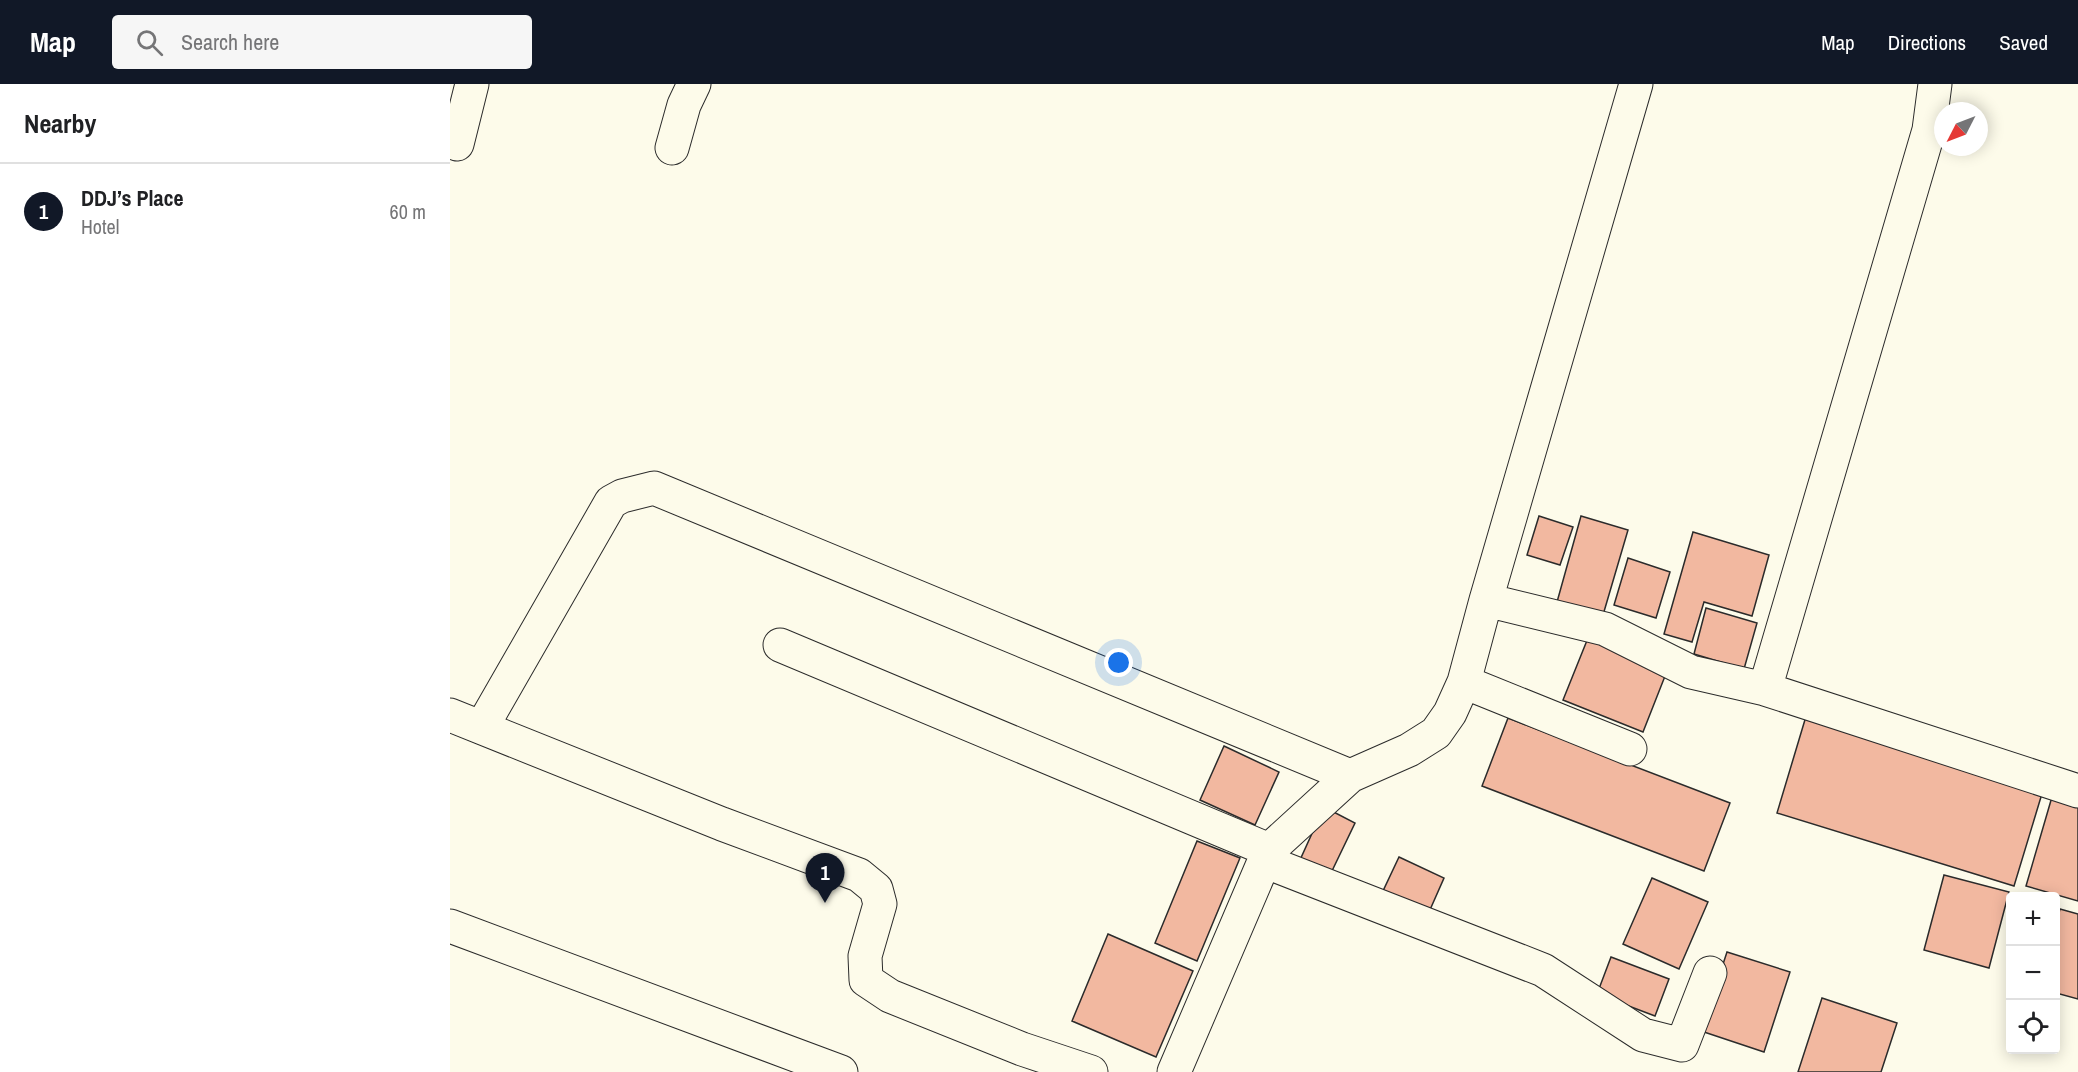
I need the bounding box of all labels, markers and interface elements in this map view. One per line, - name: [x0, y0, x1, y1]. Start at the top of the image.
- search box: [112, 15, 532, 69]
- text: Map: [30, 23, 76, 61]
- icon: search: [133, 26, 166, 59]
- text: Search here: [181, 27, 279, 57]
- text: Map: [1821, 28, 1855, 57]
- text: Directions: [1888, 28, 1966, 57]
- text: Saved: [1999, 28, 2048, 57]
- north arrow: [1934, 102, 1988, 156]
- text: Nearby: [24, 106, 96, 141]
- text: DDJ’s Place: [81, 183, 184, 213]
- text: 1: [39, 198, 48, 225]
- text: 60 m: [390, 198, 426, 225]
- text: Hotel: [81, 213, 119, 240]
- your location: [1104, 648, 1133, 677]
- pin: 1: [806, 854, 844, 903]
- map controls: [2006, 892, 2060, 1054]
- button: +: [2006, 892, 2060, 946]
- button: −: [2006, 946, 2060, 1000]
- button: locate: [2006, 1000, 2060, 1054]

